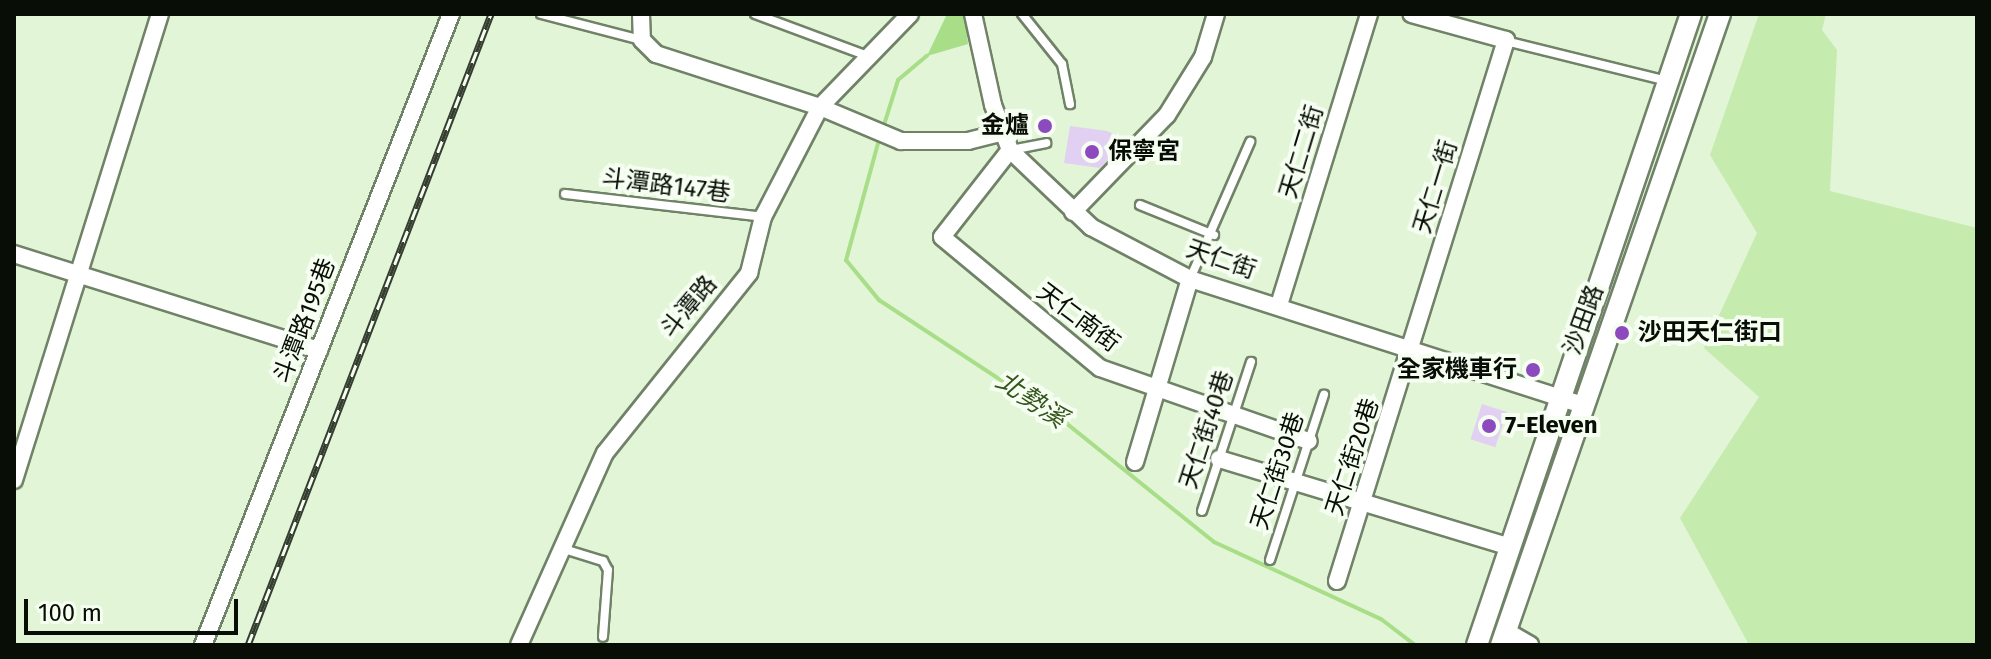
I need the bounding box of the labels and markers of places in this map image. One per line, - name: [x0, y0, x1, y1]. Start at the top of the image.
- place label: 金爐: [981, 112, 1029, 140]
- marker: 金爐: [1036, 117, 1054, 135]
- place label: 保寧宮: [1108, 138, 1180, 166]
- marker: 保寧宮: [1083, 143, 1101, 161]
- place label: 沙田天仁街口: [1638, 319, 1782, 347]
- marker: 沙田天仁街口: [1613, 324, 1631, 342]
- place label: 全家機車行: [1397, 356, 1517, 384]
- marker: 全家機車行: [1524, 361, 1542, 379]
- place label: 7-Eleven: [1505, 412, 1598, 440]
- marker: 7-Eleven: [1480, 417, 1498, 435]

